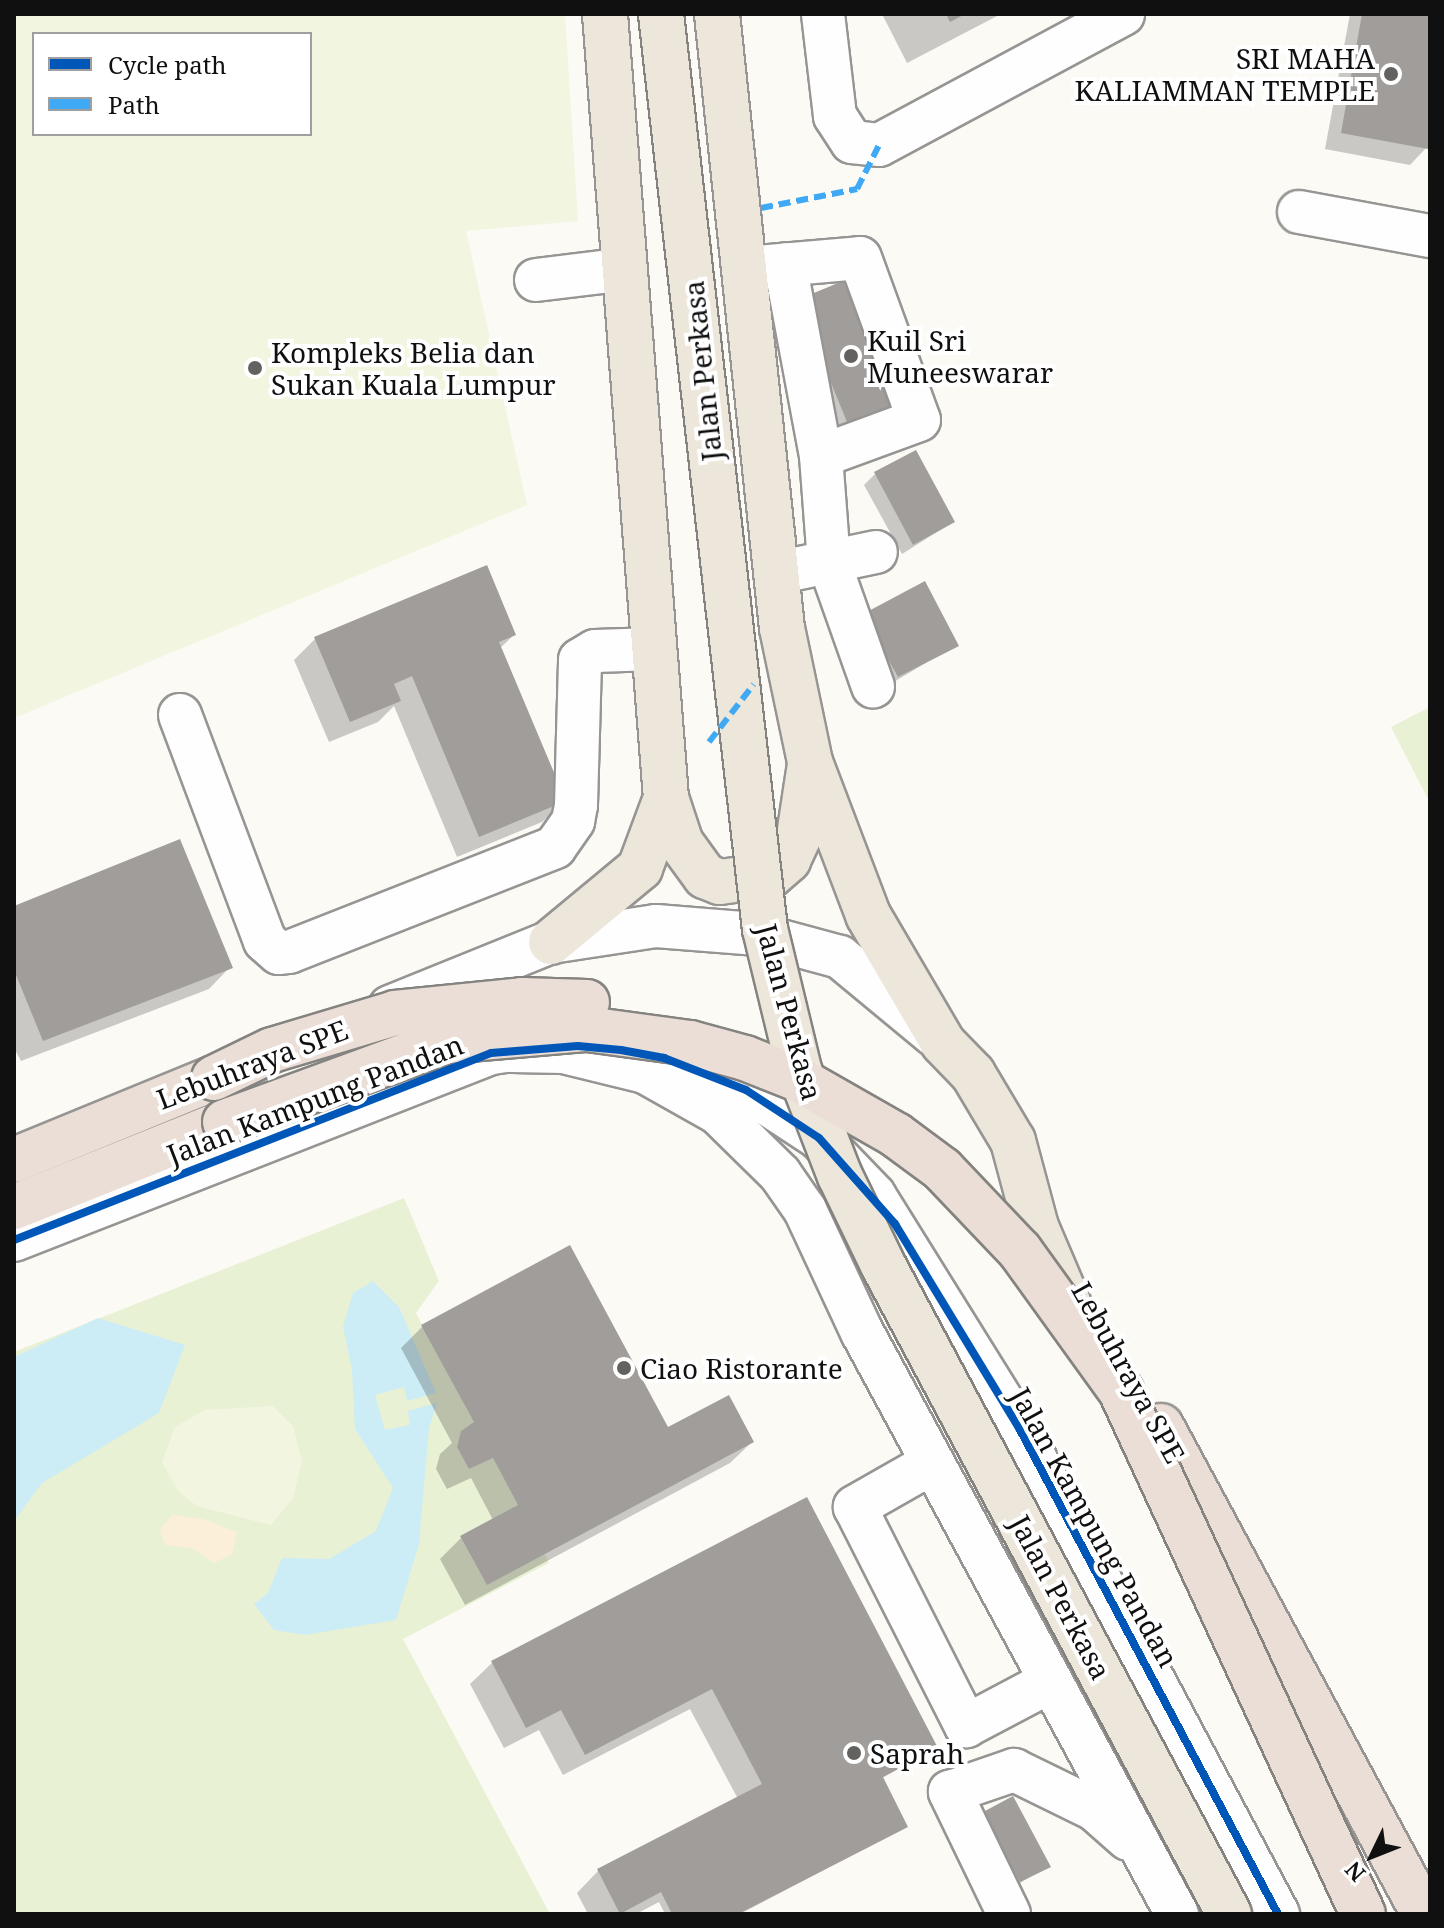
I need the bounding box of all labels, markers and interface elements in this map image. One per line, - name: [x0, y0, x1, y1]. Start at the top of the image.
- legend: [32, 32, 312, 136]
- place label: SRI MAHA KALIAMMAN TEMPLE: [1075, 41, 1375, 107]
- text: Cycle path: [108, 48, 227, 81]
- marker: SRI MAHA KALIAMMAN TEMPLE: [1382, 65, 1400, 83]
- text: Path: [108, 88, 160, 121]
- street label: Jalan Perkasa: [676, 279, 728, 463]
- place label: Kuil Sri Muneeswarar: [867, 323, 1053, 389]
- place label: Kompleks Belia dan Sukan Kuala Lumpur: [271, 335, 556, 401]
- marker: Kuil Sri Muneeswarar: [842, 347, 860, 365]
- marker: Kompleks Belia dan Sukan Kuala Lumpur: [246, 359, 264, 377]
- street label: Jalan Perkasa: [750, 920, 830, 1104]
- street label: Lebuhraya SPE: [152, 1012, 352, 1116]
- street label: Jalan Kampung Pandan: [162, 1027, 468, 1171]
- street label: Lebuhraya SPE: [1065, 1276, 1193, 1468]
- place label: Ciao Ristorante: [640, 1351, 843, 1385]
- marker: Ciao Ristorante: [615, 1359, 633, 1377]
- street label: Jalan Kampung Pandan: [1004, 1381, 1186, 1673]
- street label: Jalan Perkasa: [1004, 1509, 1118, 1685]
- place label: Saprah: [870, 1736, 964, 1770]
- marker: Saprah: [845, 1744, 863, 1762]
- north arrow: [1332, 1816, 1412, 1896]
- text: N: [1338, 1856, 1371, 1889]

